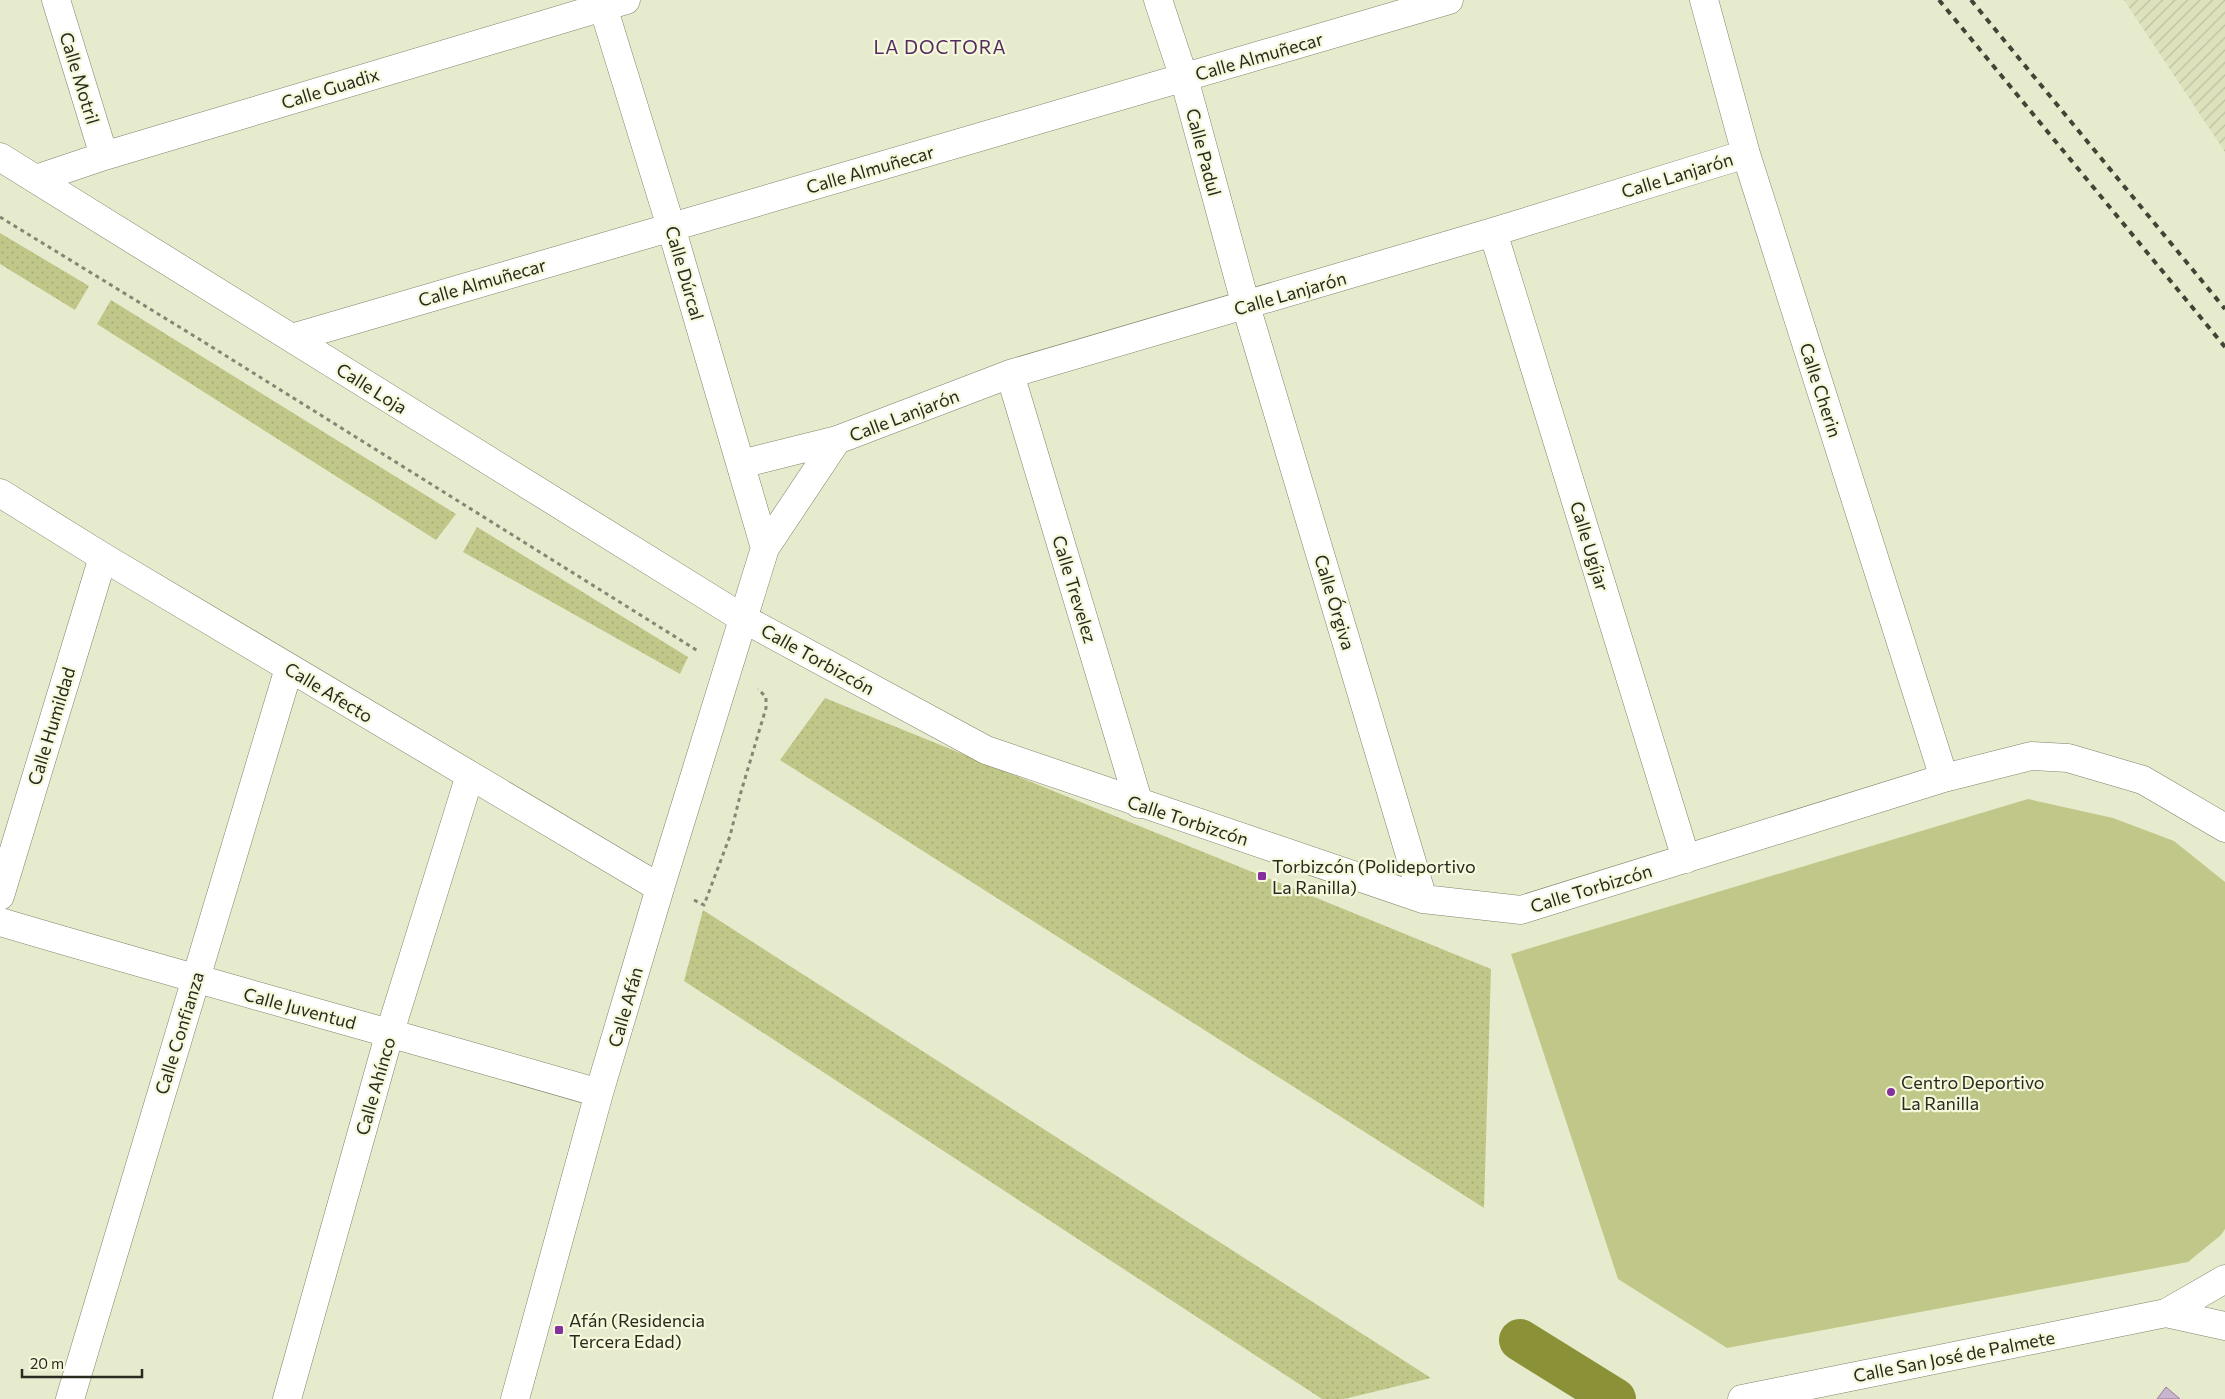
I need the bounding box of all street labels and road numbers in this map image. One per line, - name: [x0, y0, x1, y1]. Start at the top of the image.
- street label: Calle Almuñecar: [1193, 27, 1325, 85]
- street label: Calle Motril: [56, 29, 104, 127]
- street label: Calle Guadix: [278, 63, 382, 113]
- street label: Calle Padul: [1182, 106, 1226, 198]
- street label: Calle Almuñecar: [804, 140, 936, 198]
- street label: Calle Lanjarón: [1618, 148, 1736, 202]
- street label: Calle Dúrcal: [661, 223, 709, 323]
- street label: Calle Almuñecar: [416, 253, 548, 311]
- street label: Calle Lanjarón: [1231, 266, 1349, 320]
- street label: Calle Cherin: [1795, 340, 1847, 440]
- street label: Calle Loja: [333, 358, 411, 418]
- street label: Calle Lanjarón: [846, 384, 962, 446]
- street label: Calle Ugíjar: [1566, 499, 1614, 593]
- street label: Calle Trevelez: [1048, 532, 1102, 646]
- street label: Calle Órgiva: [1310, 552, 1360, 652]
- street label: Calle Torbizcón: [758, 619, 878, 699]
- street label: Calle Afecto: [281, 657, 377, 727]
- street label: Calle Humildad: [23, 664, 79, 788]
- street label: Calle Torbizcón: [1125, 790, 1251, 850]
- street label: Calle Torbizcón: [1527, 859, 1655, 917]
- street label: Calle Afán: [603, 964, 647, 1050]
- street label: Calle Confianza: [150, 969, 208, 1097]
- street label: Calle Juventud: [241, 982, 359, 1034]
- street label: Calle Ahínco: [350, 1034, 400, 1138]
- street label: Calle San José de Palmete: [1851, 1326, 2057, 1386]

